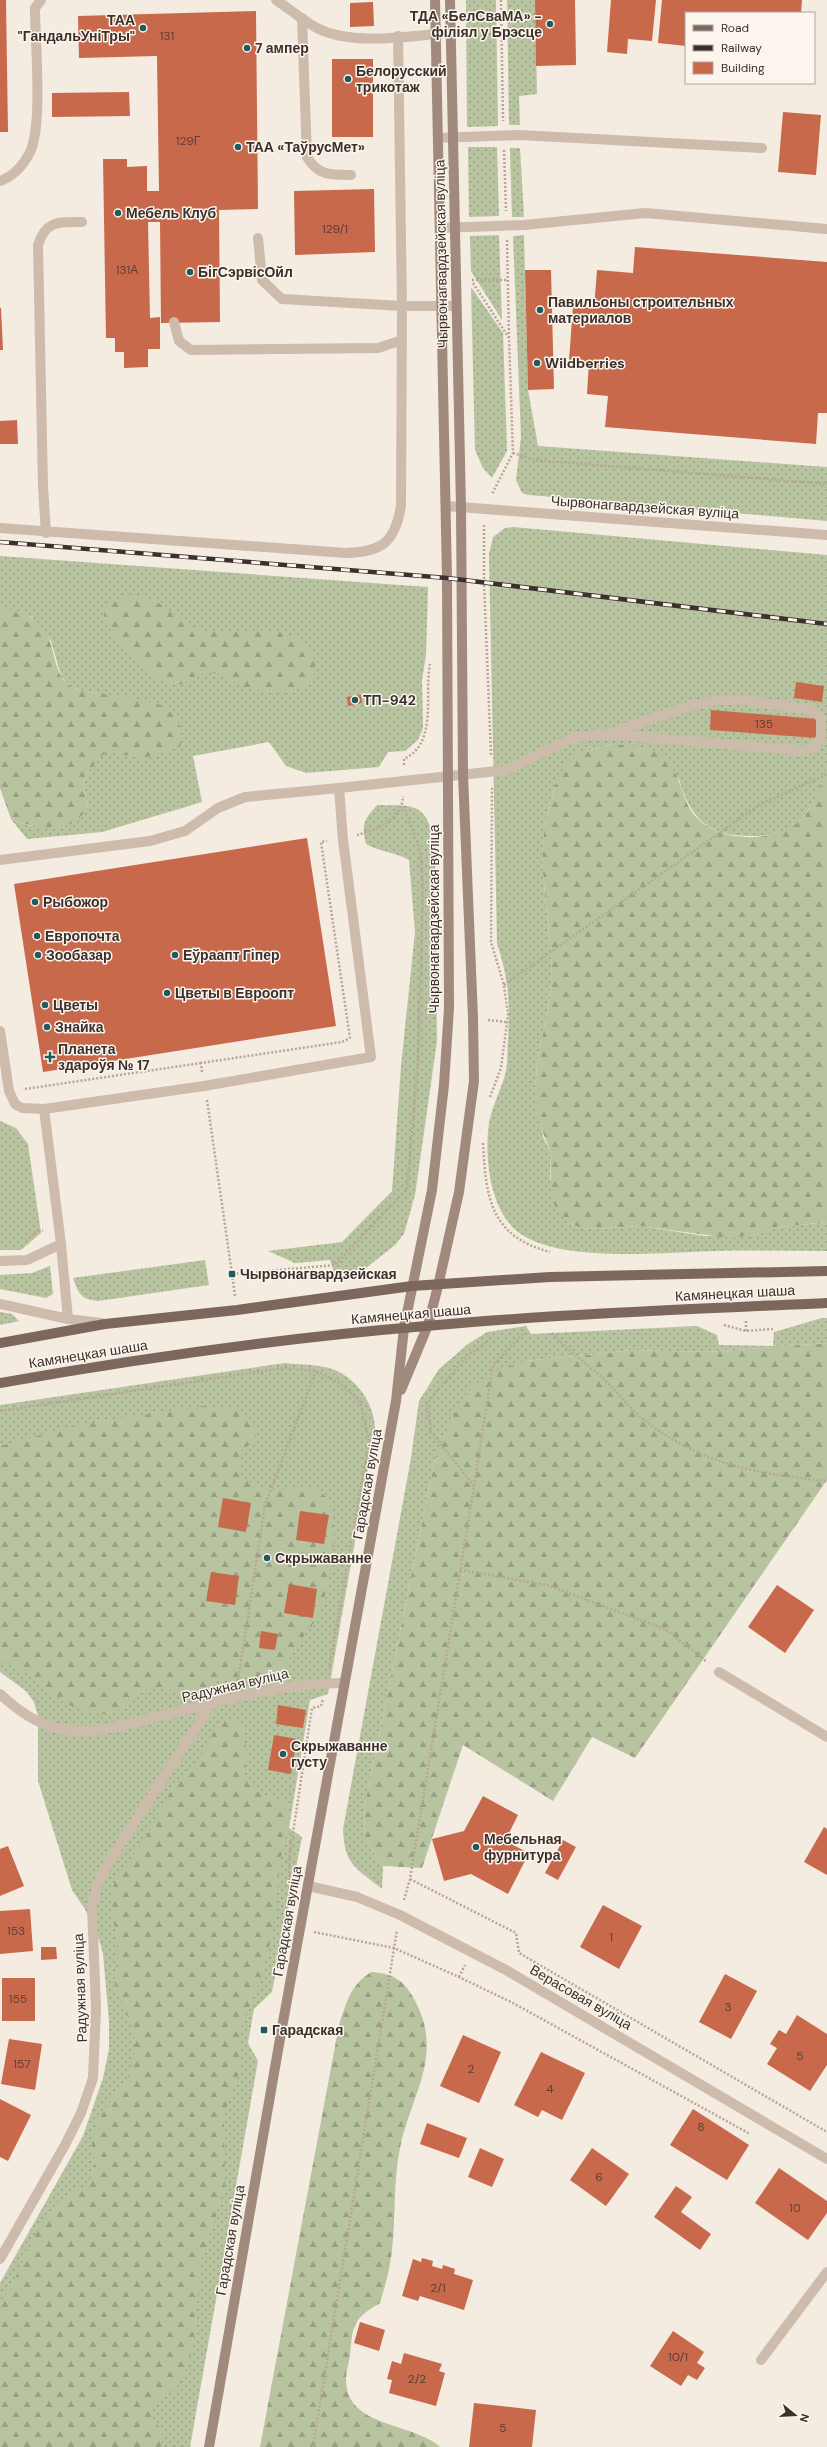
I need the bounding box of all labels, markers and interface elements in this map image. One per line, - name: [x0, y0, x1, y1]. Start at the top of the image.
- place label: ТДА «БелСваМА» - філіял у Брэсце: [410, 7, 542, 41]
- place label: ТАА "ГандальУніТры": [18, 11, 135, 45]
- legend: [685, 12, 815, 84]
- marker: ТДА «БелСваМА» - філіял у Брэсце: [545, 19, 555, 29]
- text: Road: [721, 20, 749, 36]
- marker: ТАА "ГандальУніТры": [138, 23, 148, 33]
- house number: 131: [160, 28, 174, 44]
- place label: 7 ампер: [255, 39, 309, 57]
- text: Railway: [721, 40, 762, 56]
- marker: 7 ампер: [242, 43, 252, 53]
- text: Building: [721, 60, 765, 76]
- place label: Белорусский трикотаж: [356, 62, 447, 96]
- marker: Белорусский трикотаж: [343, 74, 353, 84]
- house number: 129Г: [176, 133, 201, 149]
- place label: ТАА «ТаўрусМет»: [246, 138, 365, 156]
- marker: ТАА «ТаўрусМет»: [233, 142, 243, 152]
- street label: Чырвонагвардзейская вуліца: [430, 159, 452, 349]
- place label: Мебель Клуб: [126, 204, 217, 222]
- marker: Мебель Клуб: [113, 208, 123, 218]
- house number: 129/1: [322, 221, 348, 237]
- house number: 131А: [116, 262, 138, 278]
- place label: БігСэрвісОйл: [198, 263, 293, 281]
- marker: БігСэрвісОйл: [185, 267, 195, 277]
- place label: Павильоны строительных материалов: [548, 293, 734, 327]
- marker: Павильоны строительных материалов: [535, 305, 545, 315]
- place label: Wildberries: [545, 354, 625, 372]
- marker: Wildberries: [532, 358, 542, 368]
- street label: Чырвонагвардзейская вуліца: [550, 491, 740, 523]
- place label: ТП-942: [363, 691, 416, 709]
- marker: ТП-942: [350, 695, 360, 705]
- house number: 135: [755, 716, 773, 732]
- street label: Чырвонагвардзейская вуліца: [425, 824, 443, 1013]
- place label: Рыбожор: [43, 893, 108, 911]
- marker: Рыбожор: [30, 897, 40, 907]
- place label: Европочта: [45, 927, 120, 945]
- marker: Европочта: [32, 931, 42, 941]
- place label: Зообазар: [46, 946, 112, 964]
- place label: Еўраапт Гіпер: [183, 946, 279, 964]
- marker: Зообазар: [33, 950, 43, 960]
- marker: Еўраапт Гіпер: [170, 950, 180, 960]
- place label: Цветы в Евроопт: [175, 984, 294, 1002]
- marker: Цветы в Евроопт: [162, 988, 172, 998]
- place label: Цветы: [53, 996, 98, 1014]
- marker: Цветы: [40, 1000, 50, 1010]
- place label: Знайка: [55, 1018, 104, 1036]
- marker: Знайка: [42, 1022, 52, 1032]
- place label: Планета здароўя № 17: [58, 1040, 150, 1074]
- marker: Планета здароўя № 17: [45, 1052, 55, 1062]
- place label: Чырвонагвардзейская: [240, 1265, 397, 1283]
- marker: Чырвонагвардзейская: [227, 1269, 237, 1279]
- street label: Камянецкая шаша: [674, 1281, 796, 1305]
- street label: Камянецкая шаша: [350, 1300, 472, 1328]
- street label: Камянецкая шаша: [27, 1336, 149, 1372]
- street label: Гарадская вуліца: [348, 1427, 386, 1541]
- place label: Скрыжаванне: [275, 1549, 372, 1567]
- marker: Скрыжаванне: [262, 1553, 272, 1563]
- street label: Радужная вуліца: [180, 1664, 290, 1706]
- place label: Скрыжаванне густу: [291, 1737, 388, 1771]
- marker: Скрыжаванне густу: [278, 1749, 288, 1759]
- place label: Мебельная фурнитура: [484, 1830, 562, 1864]
- marker: Мебельная фурнитура: [471, 1842, 481, 1852]
- street label: Гарадская вуліца: [268, 1864, 306, 1978]
- house number: 153: [7, 1923, 25, 1939]
- house number: 1: [609, 1929, 613, 1945]
- street label: Радужная вуліца: [69, 1933, 91, 2043]
- street label: Верасовая вуліца: [527, 1960, 635, 2034]
- house number: 155: [9, 1991, 27, 2007]
- house number: 3: [724, 1999, 732, 2015]
- place label: Гарадская: [272, 2021, 343, 2039]
- marker: Гарадская: [259, 2025, 269, 2035]
- house number: 5: [796, 2048, 804, 2064]
- house number: 157: [13, 2056, 31, 2072]
- house number: 2: [468, 2061, 475, 2077]
- house number: 4: [546, 2081, 554, 2097]
- house number: 8: [697, 2119, 705, 2135]
- house number: 6: [595, 2169, 603, 2185]
- street label: Гарадская вуліца: [211, 2183, 249, 2297]
- house number: 10: [789, 2200, 801, 2216]
- house number: 2/1: [430, 2280, 446, 2296]
- house number: 10/1: [668, 2349, 688, 2365]
- house number: 2/2: [408, 2371, 426, 2387]
- north arrow: [775, 2395, 815, 2435]
- text: N: [797, 2412, 812, 2424]
- house number: 5: [499, 2420, 507, 2436]

